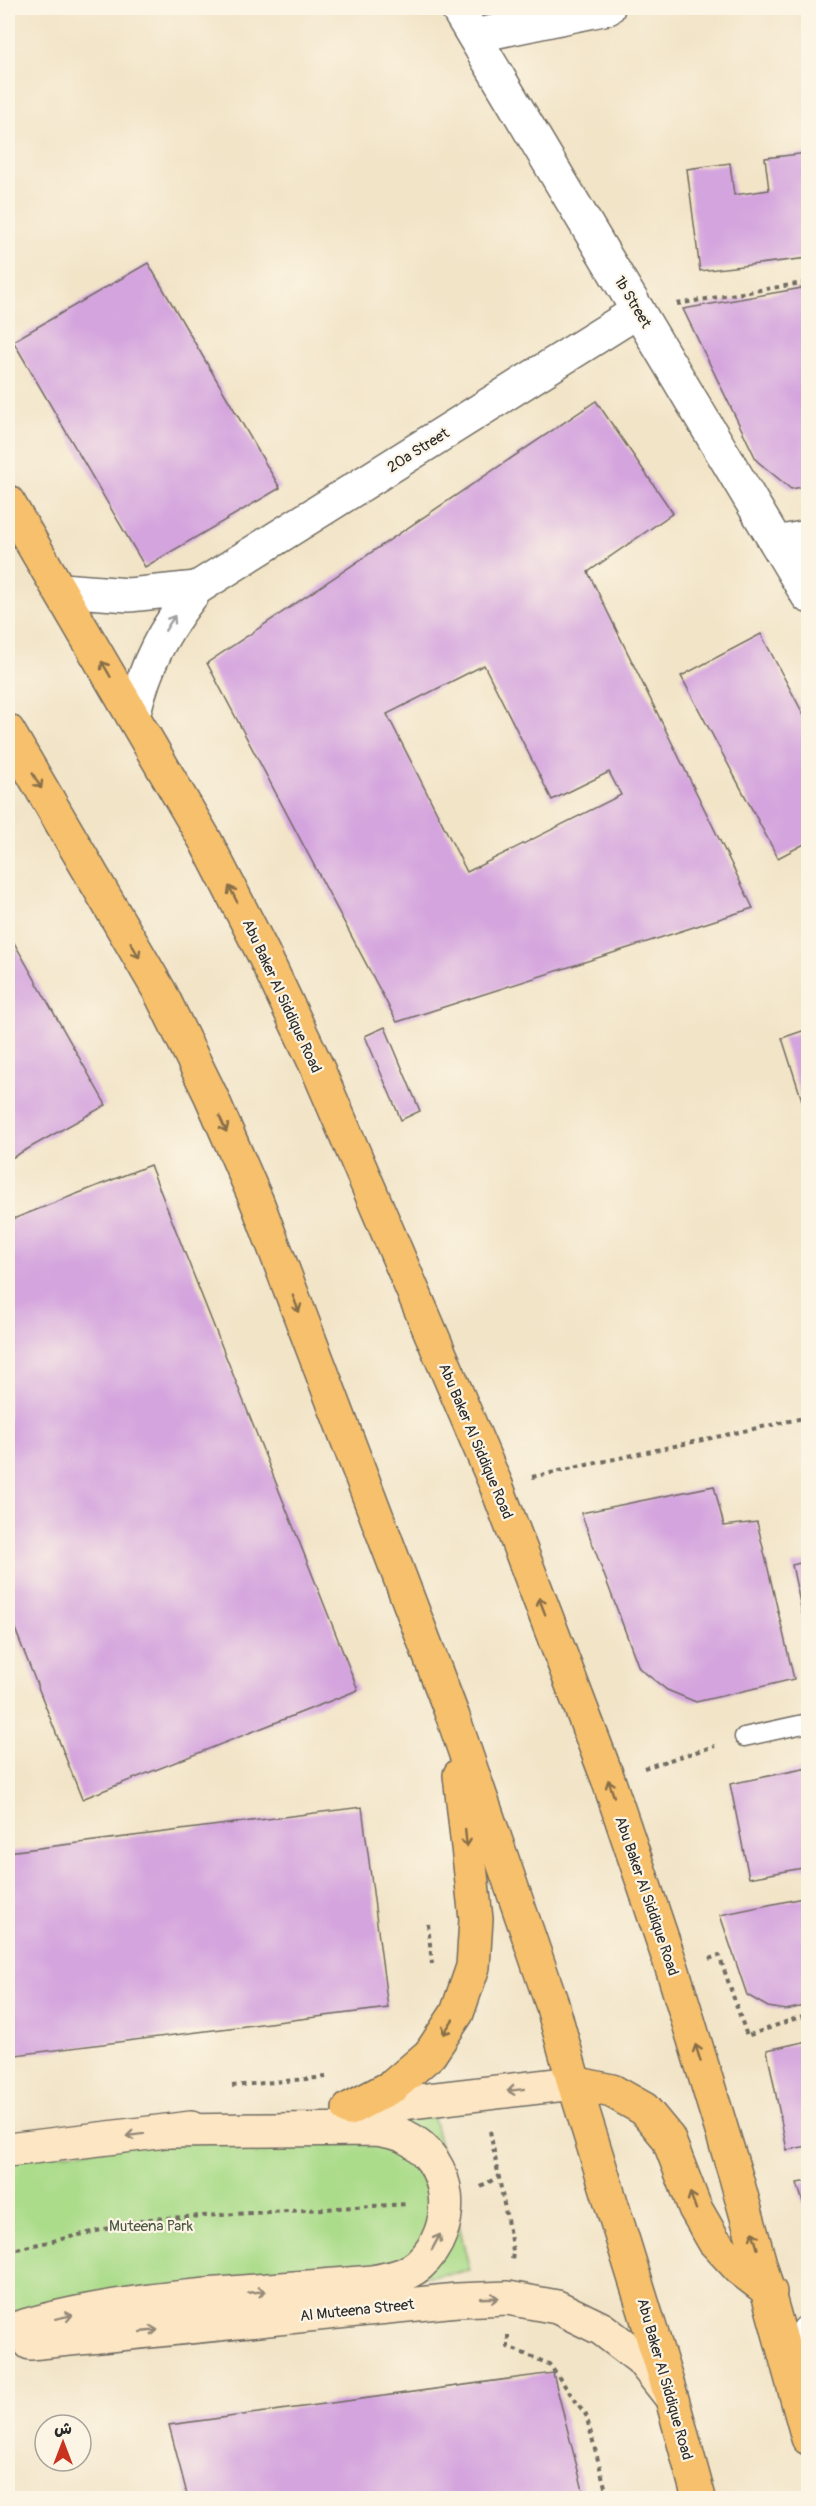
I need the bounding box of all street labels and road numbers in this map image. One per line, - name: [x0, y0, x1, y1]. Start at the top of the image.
- street label: 1b Street: [610, 273, 656, 332]
- street label: 20a Street: [384, 423, 454, 477]
- street label: Abu Baker Al Siddique Road: [238, 916, 326, 1076]
- street label: Abu Baker Al Siddique Road: [434, 1360, 517, 1522]
- street label: Abu Baker Al Siddique Road: [610, 1814, 683, 1978]
- street label: Al Muteena Street: [299, 2295, 416, 2326]
- street label: Abu Baker Al Siddique Road: [632, 2296, 697, 2462]

